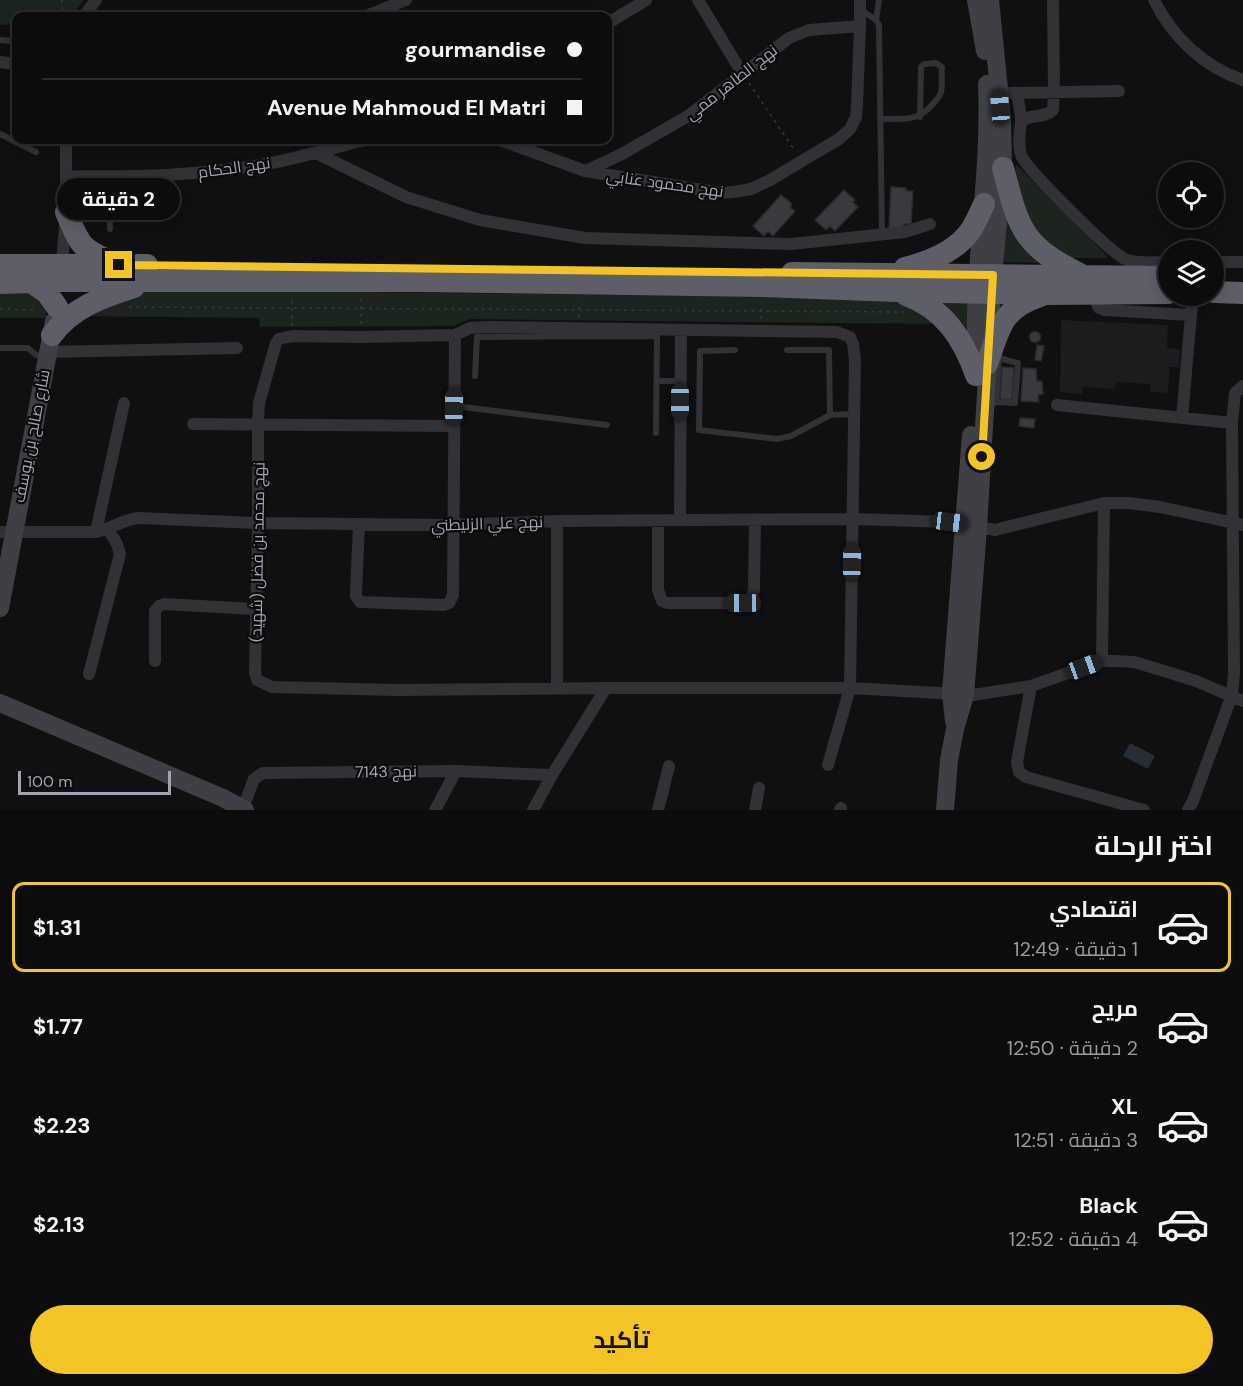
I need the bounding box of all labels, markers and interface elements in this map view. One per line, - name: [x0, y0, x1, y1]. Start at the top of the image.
- text: gourmandise: [405, 35, 546, 64]
- street label: نهج الطاهر ممي: [681, 40, 784, 127]
- car: [990, 88, 1010, 126]
- text: Avenue Mahmoud El Matri: [267, 93, 546, 122]
- street label: نهج الحكام: [197, 152, 272, 184]
- map controls: [1158, 162, 1224, 306]
- button: locate: [1158, 162, 1224, 228]
- street label: نهج محمود عنابي: [604, 165, 725, 205]
- callout: 2 دقيقة: [57, 178, 180, 220]
- text: 2 دقيقة: [82, 186, 155, 212]
- button: layers: [1158, 240, 1224, 306]
- route end: [105, 251, 132, 278]
- street label: شارع صالح بن يوسف: [8, 368, 56, 505]
- car: [671, 384, 689, 420]
- car: [445, 388, 463, 424]
- route start: [968, 443, 995, 470]
- street label: نهج محمد بن فضل (شهيد): [245, 462, 271, 642]
- street label: نهج علي الزليطني: [431, 511, 543, 539]
- car: [931, 511, 969, 533]
- car: [843, 544, 861, 580]
- car: [725, 594, 761, 612]
- car: [1064, 652, 1104, 682]
- street label: نهج 7143: [355, 760, 417, 784]
- scale bar: [18, 768, 171, 796]
- text: 100 m: [27, 771, 72, 792]
- text: اختر الرحلة: [1094, 828, 1213, 863]
- text: اقتصادي: [1049, 895, 1138, 924]
- icon: car: [1156, 900, 1210, 954]
- text: $1.31: [33, 913, 81, 942]
- text: 1 دقيقة · 12:49: [1013, 936, 1138, 962]
- text: مريح: [1092, 994, 1138, 1023]
- icon: car: [1156, 999, 1210, 1053]
- text: $1.77: [33, 1012, 83, 1041]
- text: 2 دقيقة · 12:50: [1007, 1035, 1138, 1061]
- text: XL: [1111, 1092, 1138, 1121]
- icon: car: [1156, 1098, 1210, 1152]
- text: $2.23: [33, 1111, 91, 1140]
- text: 3 دقيقة · 12:51: [1014, 1127, 1138, 1153]
- text: Black: [1079, 1191, 1138, 1220]
- icon: car: [1156, 1197, 1210, 1251]
- text: $2.13: [33, 1210, 85, 1239]
- text: 4 دقيقة · 12:52: [1009, 1226, 1138, 1252]
- button: تأكيد: [30, 1305, 1213, 1374]

